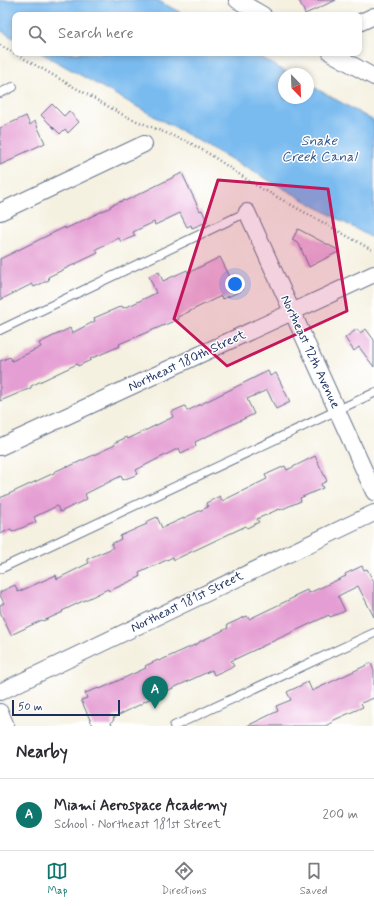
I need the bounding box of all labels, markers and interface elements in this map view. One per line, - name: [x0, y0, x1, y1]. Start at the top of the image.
- search box: [12, 12, 362, 56]
- icon: search: [26, 23, 48, 45]
- text: Search here: [58, 24, 134, 44]
- north arrow: [278, 68, 314, 104]
- water label: Snake Creek Canal: [282, 132, 359, 166]
- your location: [225, 274, 245, 294]
- street label: Northeast 12th Avenue: [276, 293, 344, 411]
- street label: Northeast 180th Street: [125, 326, 249, 396]
- street label: Northeast 181st Street: [128, 567, 246, 637]
- pin: A: [142, 676, 168, 709]
- scale bar: [12, 698, 120, 717]
- text: 50 m: [18, 700, 43, 714]
- text: Nearby: [16, 741, 68, 763]
- text: Miami Aerospace Academy: [54, 796, 227, 816]
- text: A: [25, 806, 33, 823]
- text: 200 m: [323, 806, 358, 823]
- text: School · Northeast 181st Street: [54, 816, 221, 833]
- tab: Map: [46, 860, 68, 898]
- tab: Directions: [161, 860, 207, 898]
- tab: Saved: [300, 860, 327, 898]

